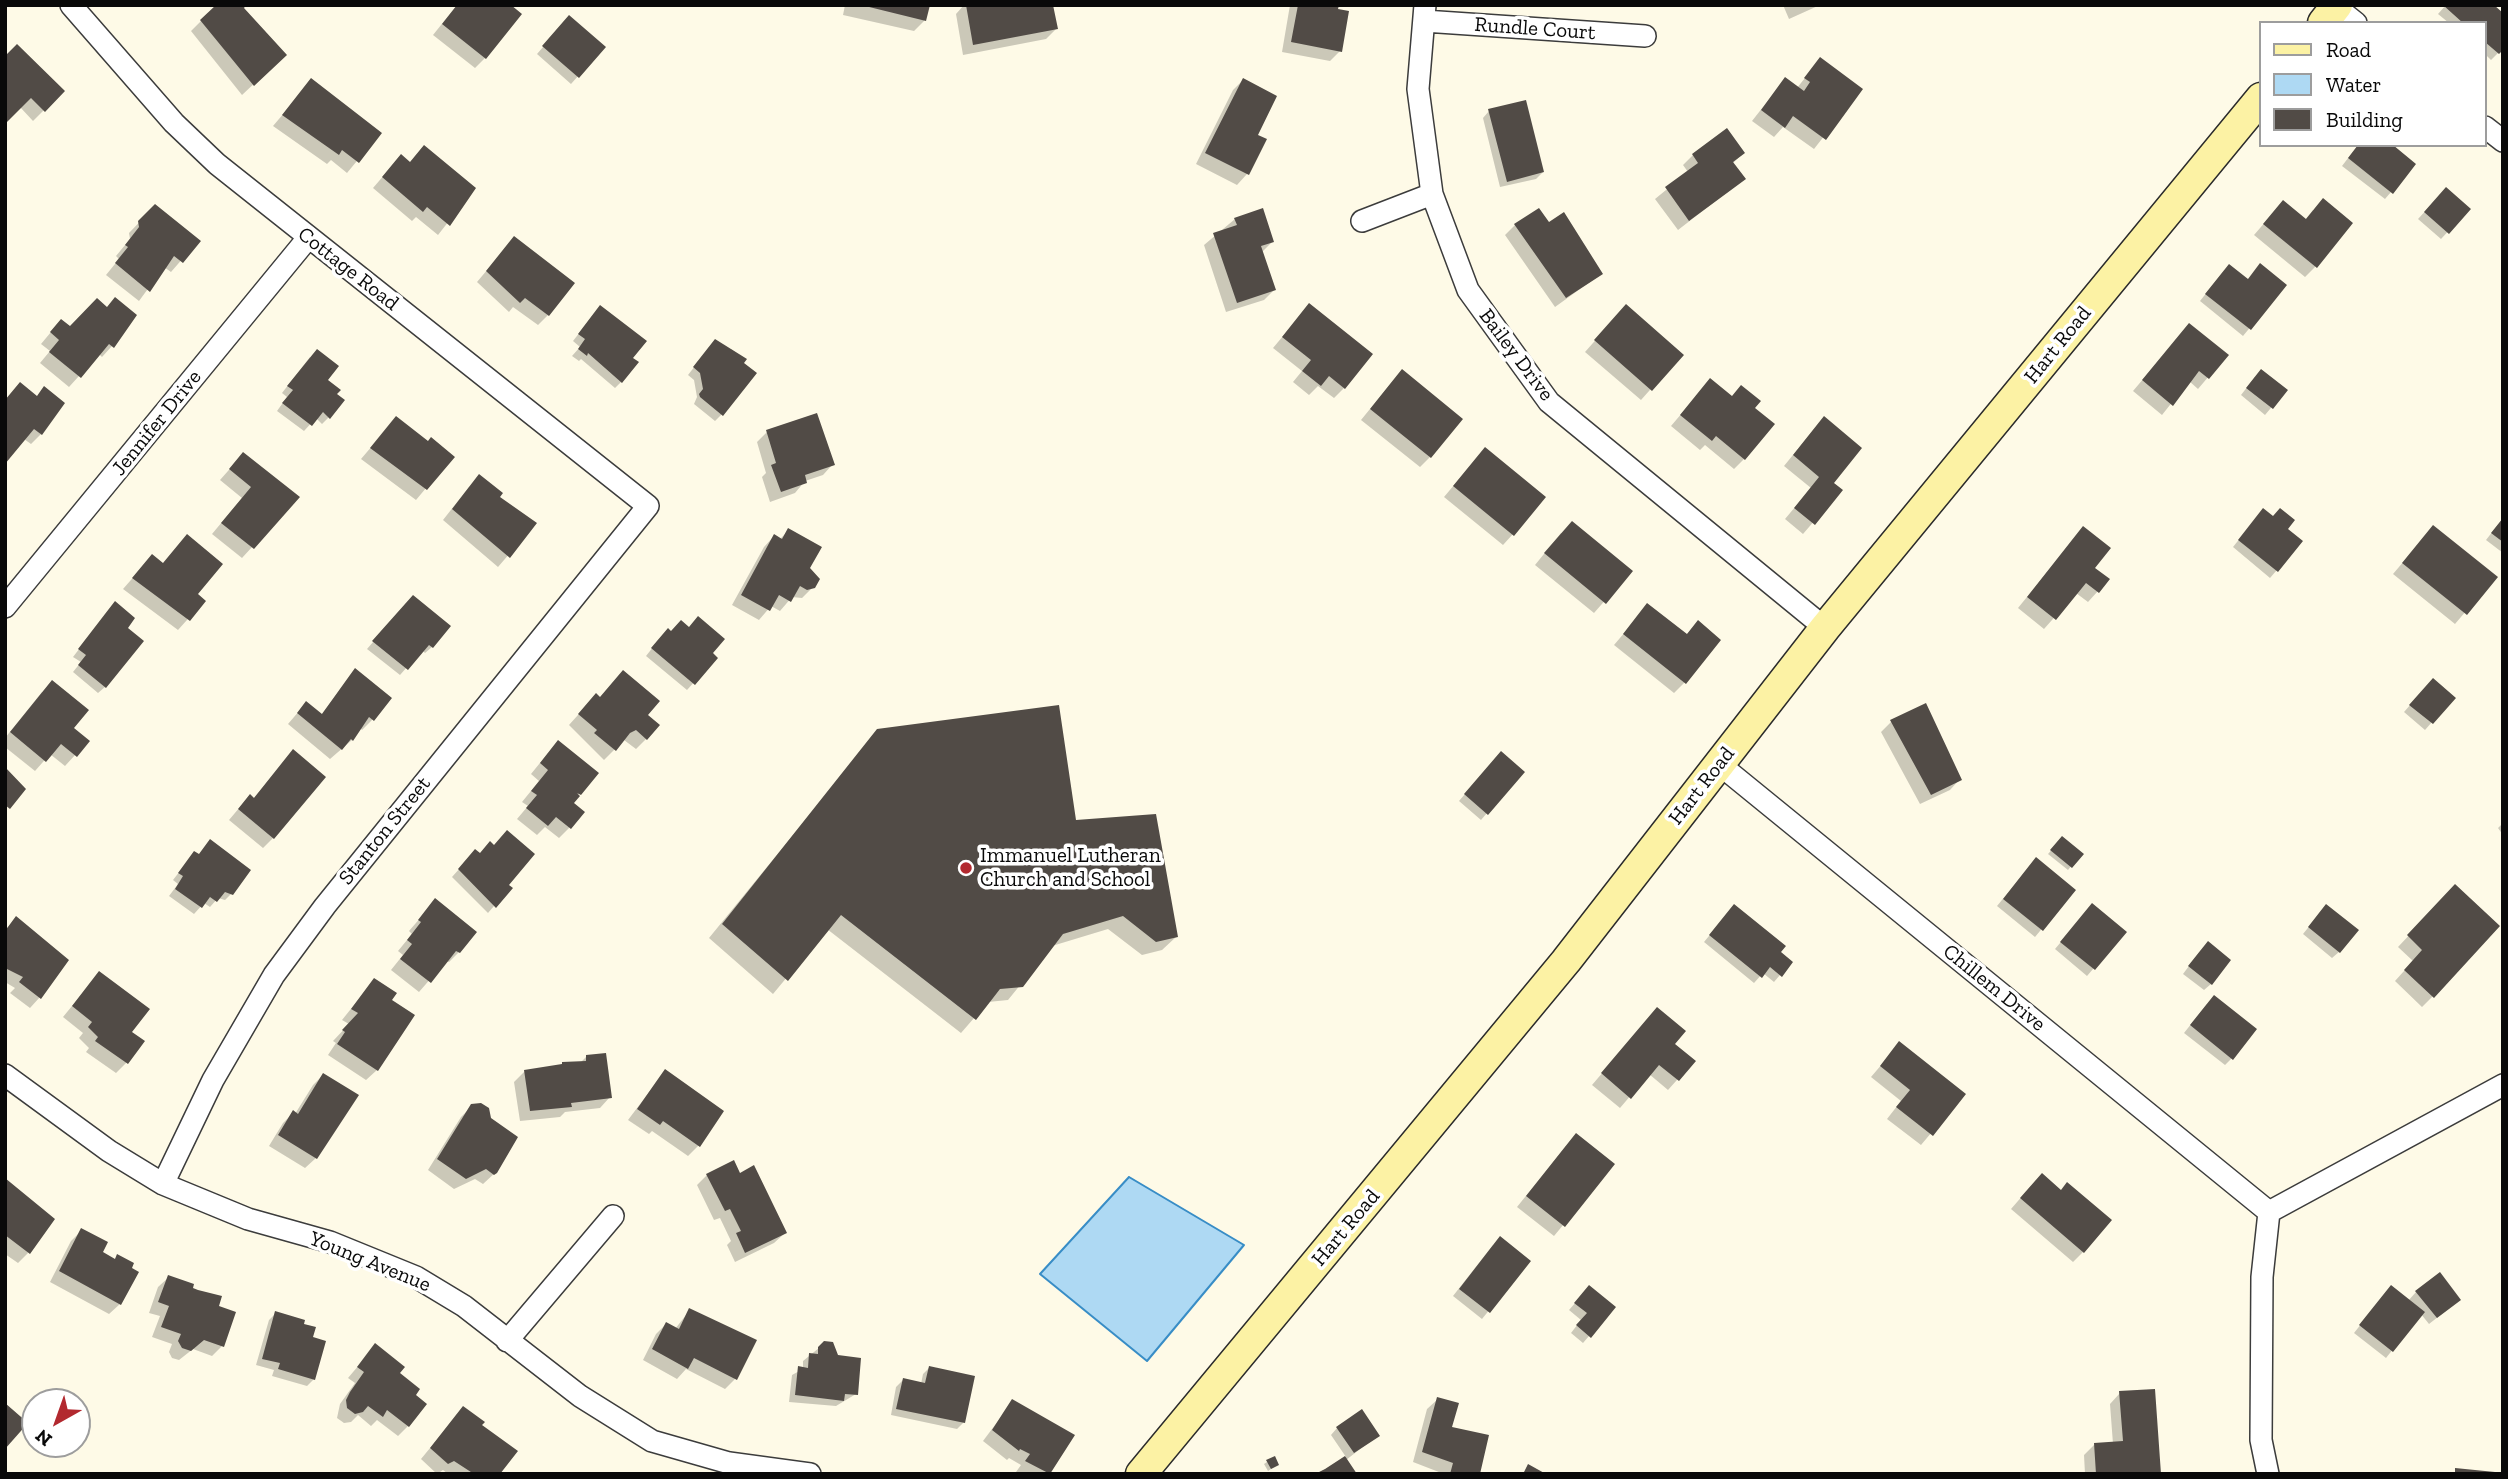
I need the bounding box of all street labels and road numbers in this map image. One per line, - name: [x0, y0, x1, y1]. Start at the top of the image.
- street label: Rundle Court: [1474, 12, 1596, 46]
- street label: Cottage Road: [292, 222, 404, 316]
- street label: Hart Road: [2019, 301, 2097, 389]
- street label: Bailey Drive: [1473, 304, 1559, 406]
- street label: Jennifer Drive: [107, 365, 207, 481]
- street label: Hart Road: [1664, 742, 1740, 830]
- street label: Stanton Street: [334, 772, 436, 890]
- street label: Chillem Drive: [1938, 939, 2050, 1037]
- street label: Hart Road: [1307, 1185, 1385, 1271]
- street label: Young Avenue: [306, 1226, 434, 1298]

